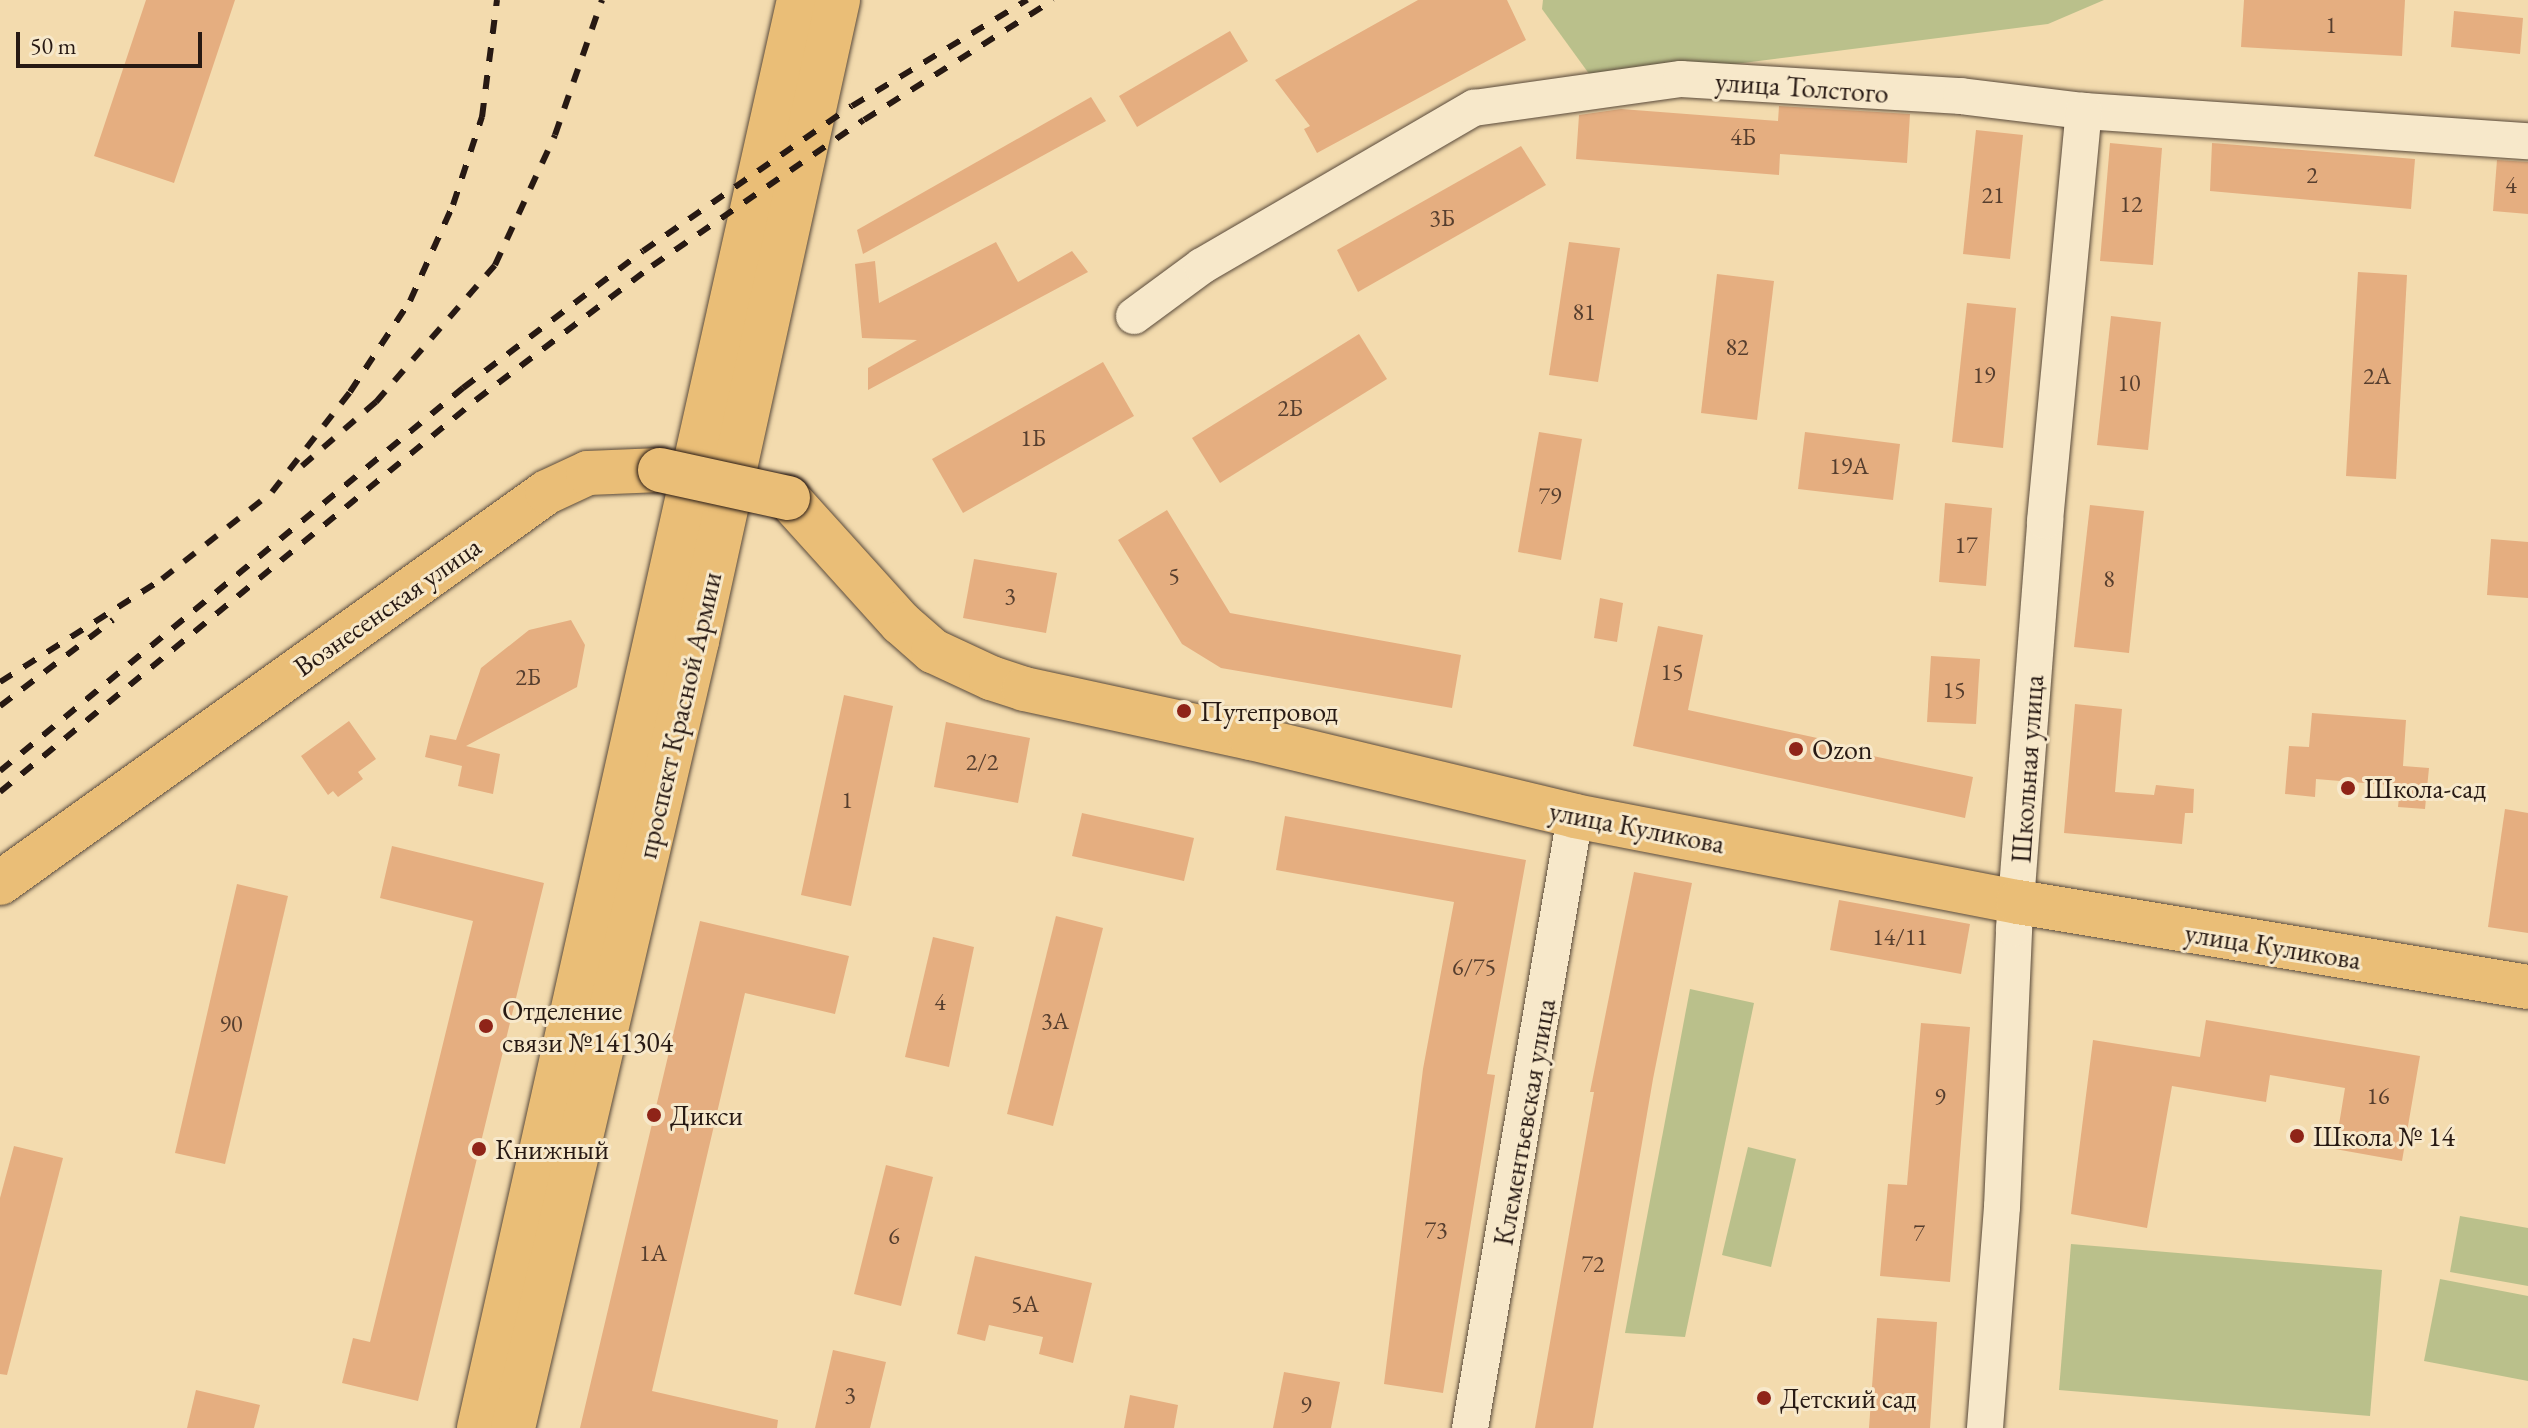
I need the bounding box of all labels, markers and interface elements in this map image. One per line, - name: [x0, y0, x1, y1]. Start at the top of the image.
- house number: 1: [2325, 11, 2337, 39]
- scale bar: [20, 16, 206, 66]
- text: 50 m: [30, 30, 77, 61]
- street label: улица Толстого: [1714, 64, 1890, 110]
- house number: 4Б: [1730, 123, 1756, 151]
- house number: 2: [2306, 161, 2318, 189]
- house number: 4: [2505, 171, 2517, 199]
- house number: 21: [1981, 181, 2005, 209]
- house number: 12: [2119, 190, 2143, 218]
- house number: 3Б: [1429, 204, 1455, 232]
- house number: 81: [1572, 298, 1596, 326]
- house number: 82: [1725, 333, 1749, 361]
- house number: 19: [1972, 361, 1996, 389]
- house number: 2А: [2363, 362, 2391, 390]
- house number: 10: [2117, 369, 2141, 397]
- house number: 2Б: [1277, 394, 1303, 422]
- house number: 1Б: [1020, 424, 1046, 452]
- house number: 19А: [1829, 452, 1869, 480]
- house number: 79: [1538, 482, 1562, 510]
- street label: Вознесенская улица: [287, 529, 487, 683]
- house number: 17: [1954, 531, 1978, 559]
- house number: 5: [1168, 562, 1180, 590]
- house number: 8: [2103, 565, 2115, 593]
- street label: проспект Красной Армии: [630, 568, 728, 862]
- house number: 3: [1004, 582, 1016, 610]
- house number: 15: [1660, 658, 1684, 686]
- house number: 2Б: [515, 663, 541, 691]
- street label: Школьная улица: [2004, 674, 2050, 864]
- house number: 15: [1942, 676, 1966, 704]
- place label: Путепровод: [1200, 694, 1338, 728]
- marker: Путепровод: [1175, 702, 1193, 720]
- place label: Ozon: [1812, 732, 1873, 766]
- marker: Ozon: [1787, 740, 1805, 758]
- house number: 2/2: [966, 748, 998, 776]
- place label: Школа-сад: [2364, 771, 2486, 805]
- marker: Школа-сад: [2339, 779, 2357, 797]
- house number: 1: [841, 786, 853, 814]
- street label: улица Куликова: [1546, 794, 1728, 860]
- street label: улица Куликова: [2183, 915, 2363, 977]
- house number: 14/11: [1872, 923, 1928, 951]
- house number: 6/75: [1452, 953, 1496, 981]
- house number: 4: [934, 988, 946, 1016]
- place label: Отделение связи №141304: [502, 993, 673, 1059]
- street label: Клементьевская улица: [1486, 996, 1562, 1248]
- house number: 3А: [1041, 1007, 1069, 1035]
- house number: 90: [219, 1010, 243, 1038]
- marker: Отделение связи №141304: [477, 1017, 495, 1035]
- house number: 16: [2366, 1082, 2390, 1110]
- house number: 9: [1934, 1083, 1946, 1111]
- place label: Дикси: [670, 1098, 743, 1132]
- marker: Дикси: [645, 1106, 663, 1124]
- place label: Школа № 14: [2313, 1119, 2455, 1153]
- marker: Школа № 14: [2288, 1127, 2306, 1145]
- place label: Книжный: [495, 1132, 609, 1166]
- marker: Книжный: [470, 1140, 488, 1158]
- house number: 73: [1424, 1216, 1448, 1244]
- house number: 7: [1913, 1219, 1925, 1247]
- house number: 6: [888, 1222, 900, 1250]
- house number: 1А: [639, 1239, 667, 1267]
- house number: 72: [1581, 1250, 1605, 1278]
- house number: 5А: [1011, 1290, 1039, 1318]
- house number: 3: [844, 1381, 856, 1409]
- place label: Детский сад: [1780, 1381, 1917, 1415]
- marker: Детский сад: [1755, 1389, 1773, 1407]
- house number: 9: [1300, 1391, 1312, 1419]

